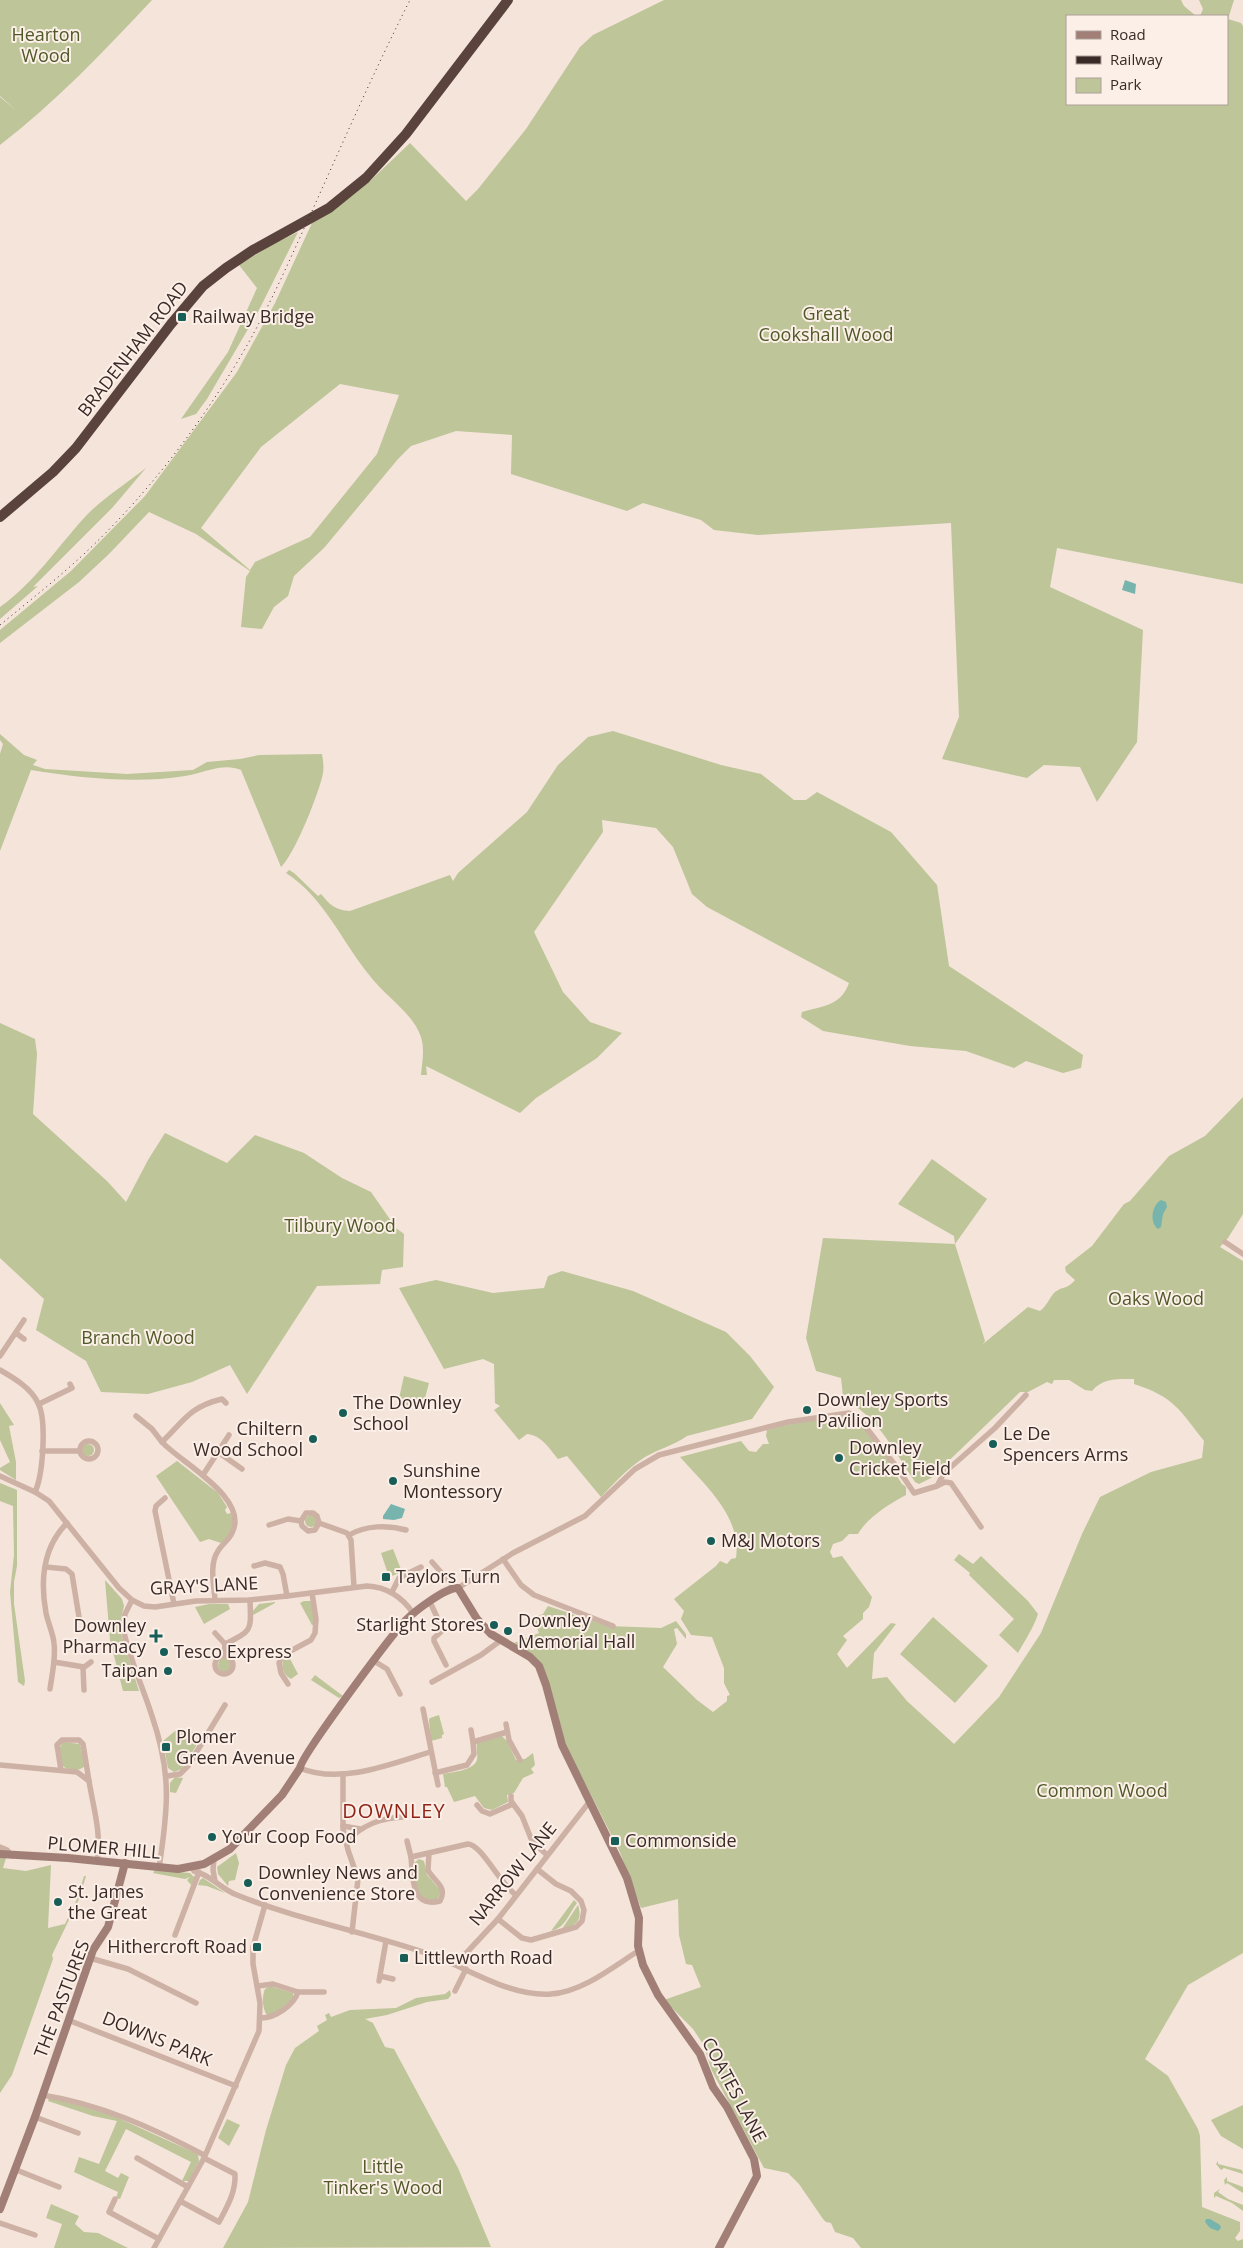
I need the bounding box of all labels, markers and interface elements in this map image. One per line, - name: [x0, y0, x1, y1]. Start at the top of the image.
- legend: [1066, 15, 1228, 105]
- park label: Hearton Wood: [11, 22, 81, 67]
- text: Road: [1110, 24, 1146, 44]
- text: Railway: [1110, 49, 1163, 69]
- text: Park: [1110, 74, 1141, 94]
- street label: BRADENHAM ROAD: [72, 276, 193, 421]
- park label: Great Cookshall Wood: [758, 301, 894, 346]
- place label: Railway Bridge: [192, 304, 314, 328]
- marker: Railway Bridge: [176, 311, 188, 323]
- park label: Tilbury Wood: [284, 1213, 396, 1237]
- park label: Oaks Wood: [1108, 1286, 1204, 1310]
- park label: Branch Wood: [81, 1325, 195, 1349]
- place label: Downley Sports Pavilion: [817, 1387, 948, 1432]
- place label: The Downley School: [353, 1390, 462, 1435]
- marker: Downley Sports Pavilion: [801, 1404, 813, 1416]
- marker: The Downley School: [337, 1407, 349, 1419]
- place label: Chiltern Wood School: [193, 1416, 303, 1461]
- place label: Le De Spencers Arms: [1003, 1421, 1128, 1466]
- marker: Chiltern Wood School: [307, 1433, 319, 1445]
- place label: Downley Cricket Field: [849, 1435, 951, 1480]
- marker: Le De Spencers Arms: [987, 1438, 999, 1450]
- marker: Downley Cricket Field: [833, 1452, 845, 1464]
- place label: Sunshine Montessory: [403, 1458, 503, 1503]
- marker: Sunshine Montessory: [387, 1475, 399, 1487]
- place label: M&J Motors: [721, 1528, 820, 1552]
- marker: M&J Motors: [705, 1535, 717, 1547]
- place label: Taylors Turn: [396, 1564, 500, 1588]
- street label: GRAY'S LANE: [149, 1570, 259, 1600]
- marker: Taylors Turn: [380, 1571, 392, 1583]
- place label: Downley Memorial Hall: [518, 1608, 635, 1653]
- place label: Starlight Stores: [356, 1612, 484, 1636]
- place label: Downley Pharmacy: [62, 1613, 147, 1658]
- marker: Starlight Stores: [488, 1619, 500, 1631]
- marker: Downley Memorial Hall: [502, 1625, 514, 1637]
- marker: Downley Pharmacy: [150, 1630, 162, 1642]
- place label: Tesco Express: [174, 1639, 292, 1663]
- marker: Tesco Express: [158, 1646, 170, 1658]
- place label: Taipan: [101, 1658, 158, 1682]
- marker: Taipan: [162, 1665, 174, 1677]
- place label: Plomer Green Avenue: [176, 1724, 295, 1769]
- marker: Plomer Green Avenue: [160, 1741, 172, 1753]
- park label: Common Wood: [1036, 1778, 1168, 1802]
- district label: DOWNLEY: [342, 1797, 446, 1824]
- street label: NARROW LANE: [463, 1817, 561, 1930]
- place label: Your Coop Food: [222, 1824, 357, 1848]
- place label: Commonside: [625, 1828, 737, 1852]
- street label: PLOMER HILL: [47, 1830, 162, 1864]
- marker: Your Coop Food: [206, 1831, 218, 1843]
- marker: Commonside: [609, 1835, 621, 1847]
- place label: Downley News and Convenience Store: [258, 1860, 418, 1905]
- marker: Downley News and Convenience Store: [242, 1877, 254, 1889]
- place label: St. James the Great: [68, 1879, 147, 1924]
- marker: St. James the Great: [52, 1896, 64, 1908]
- place label: Hithercroft Road: [107, 1934, 247, 1958]
- street label: THE PASTURES: [28, 1936, 95, 2061]
- marker: Hithercroft Road: [251, 1941, 263, 1953]
- place label: Littleworth Road: [414, 1945, 553, 1969]
- marker: Littleworth Road: [398, 1952, 410, 1964]
- street label: DOWNS PARK: [99, 2005, 217, 2071]
- street label: COATES LANE: [697, 2033, 773, 2146]
- park label: Little Tinker's Wood: [324, 2154, 442, 2199]

